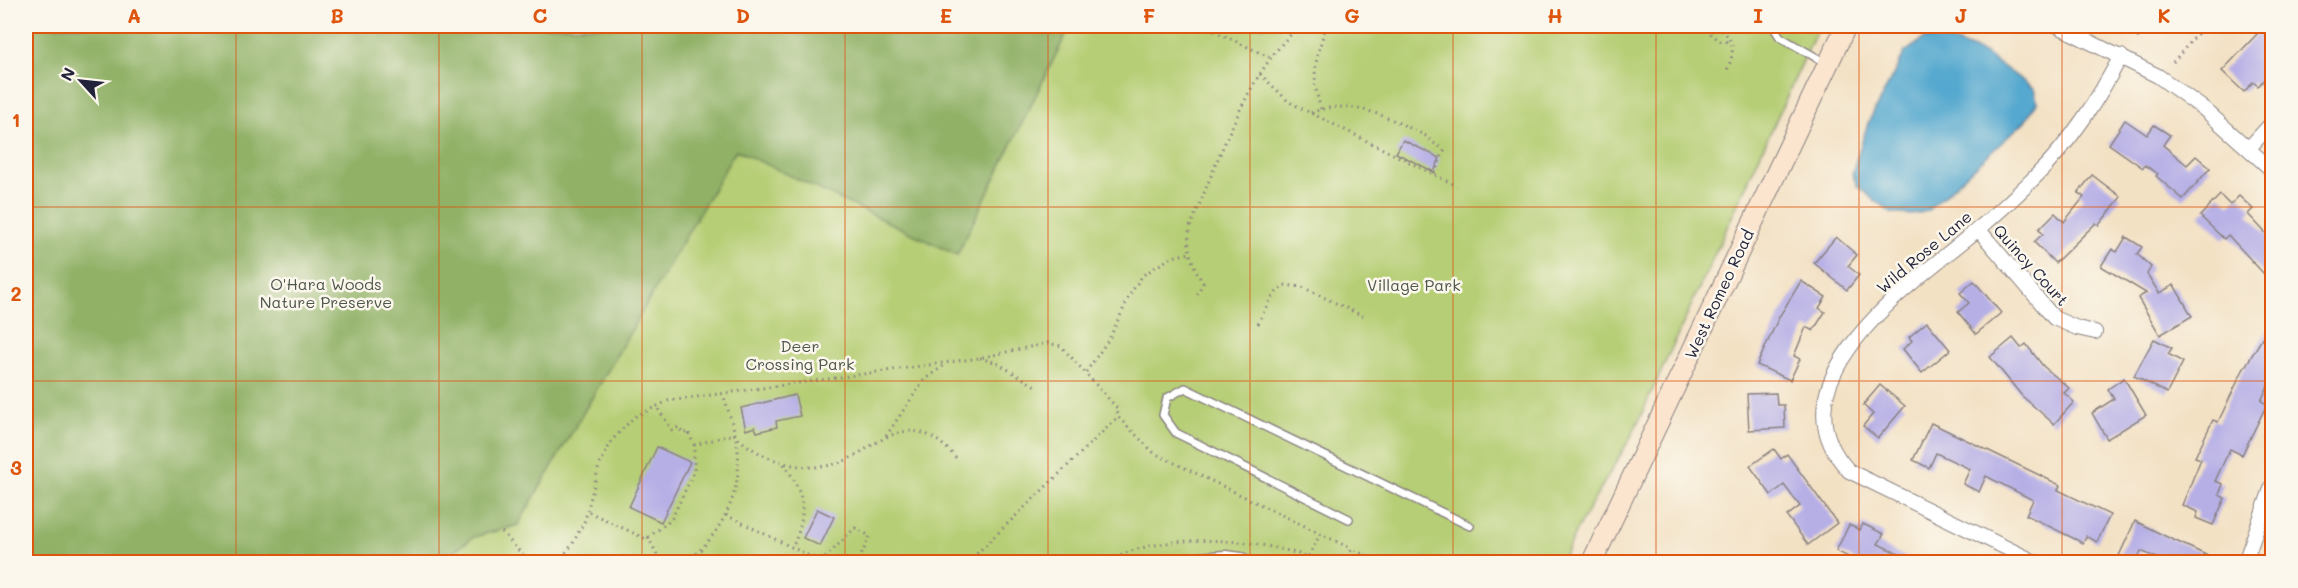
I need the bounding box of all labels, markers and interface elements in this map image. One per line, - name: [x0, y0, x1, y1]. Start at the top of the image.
- text: A: [127, 2, 141, 28]
- text: B: [330, 2, 344, 28]
- text: C: [533, 2, 548, 28]
- text: D: [736, 2, 750, 28]
- text: E: [940, 2, 952, 28]
- text: F: [1143, 2, 1156, 28]
- text: G: [1344, 2, 1360, 28]
- text: H: [1547, 2, 1563, 28]
- text: I: [1753, 2, 1763, 28]
- text: J: [1954, 2, 1968, 28]
- text: K: [2157, 2, 2171, 28]
- north arrow: [51, 51, 111, 111]
- text: N: [55, 64, 79, 84]
- text: 1: [12, 106, 20, 132]
- street label: Wild Rose Lane: [1872, 206, 1976, 298]
- street label: Quincy Court: [1989, 220, 2074, 310]
- street label: West Romeo Road: [1679, 226, 1758, 362]
- park label: O'Hara Woods Nature Preserve: [260, 273, 392, 312]
- park label: Village Park: [1367, 274, 1461, 295]
- text: 2: [10, 280, 22, 306]
- park label: Deer Crossing Park: [746, 335, 854, 374]
- text: 3: [10, 454, 22, 480]

